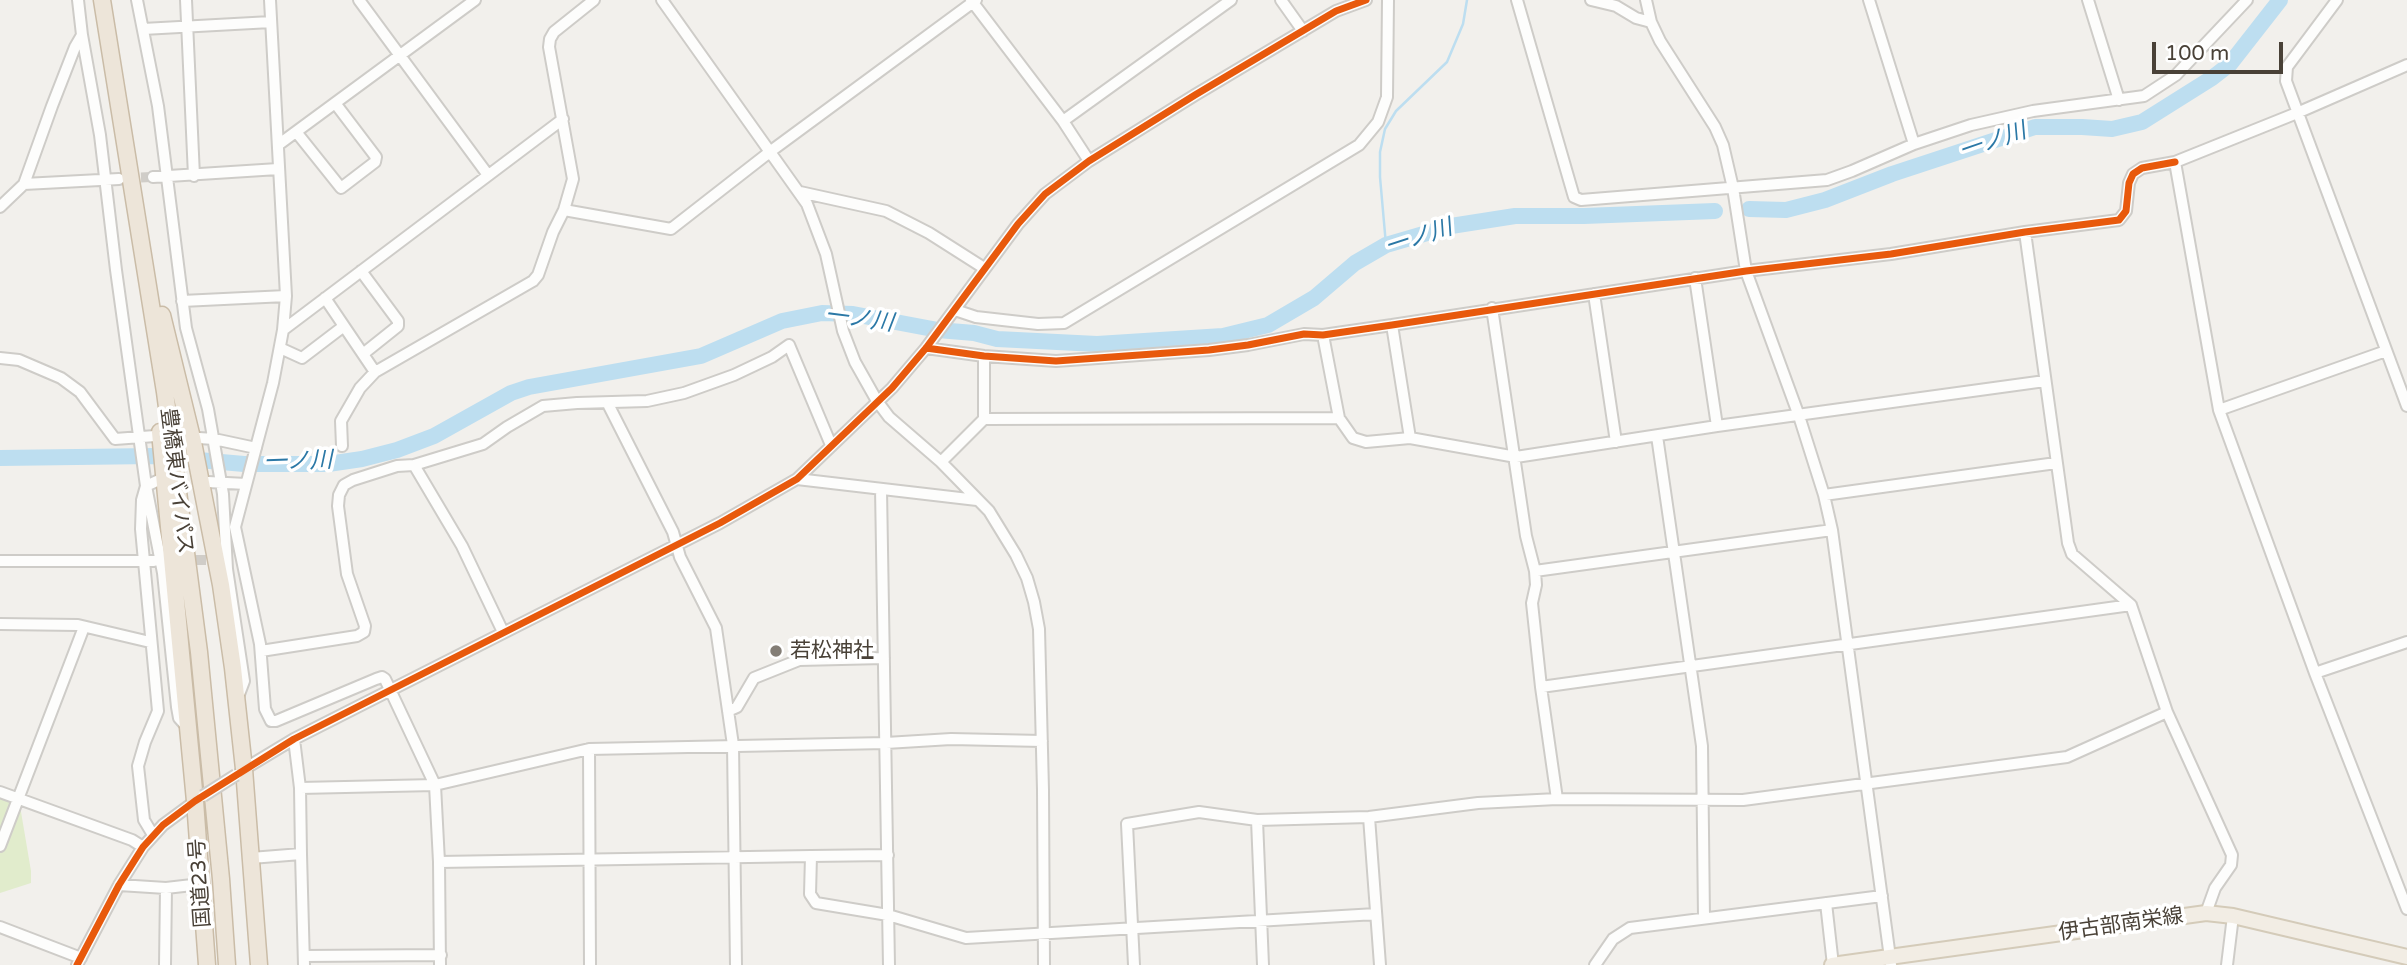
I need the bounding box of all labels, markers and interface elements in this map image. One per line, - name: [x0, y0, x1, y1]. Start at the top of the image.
- scale bar: [2155, 28, 2286, 72]
- text: 100 m: [2165, 41, 2229, 66]
- water label: 一ノ川: [1956, 118, 2030, 166]
- water label: 一ノ川: [1382, 214, 1456, 262]
- water label: 一ノ川: [823, 302, 895, 338]
- street label: 豊橋東バイパス: [155, 407, 197, 555]
- water label: 一ノ川: [263, 447, 333, 477]
- place label: 若松神社: [790, 638, 874, 664]
- marker: 若松神社: [768, 643, 784, 659]
- street label: 国道23号: [185, 838, 217, 928]
- street label: 伊古部南栄線: [2057, 904, 2185, 946]

